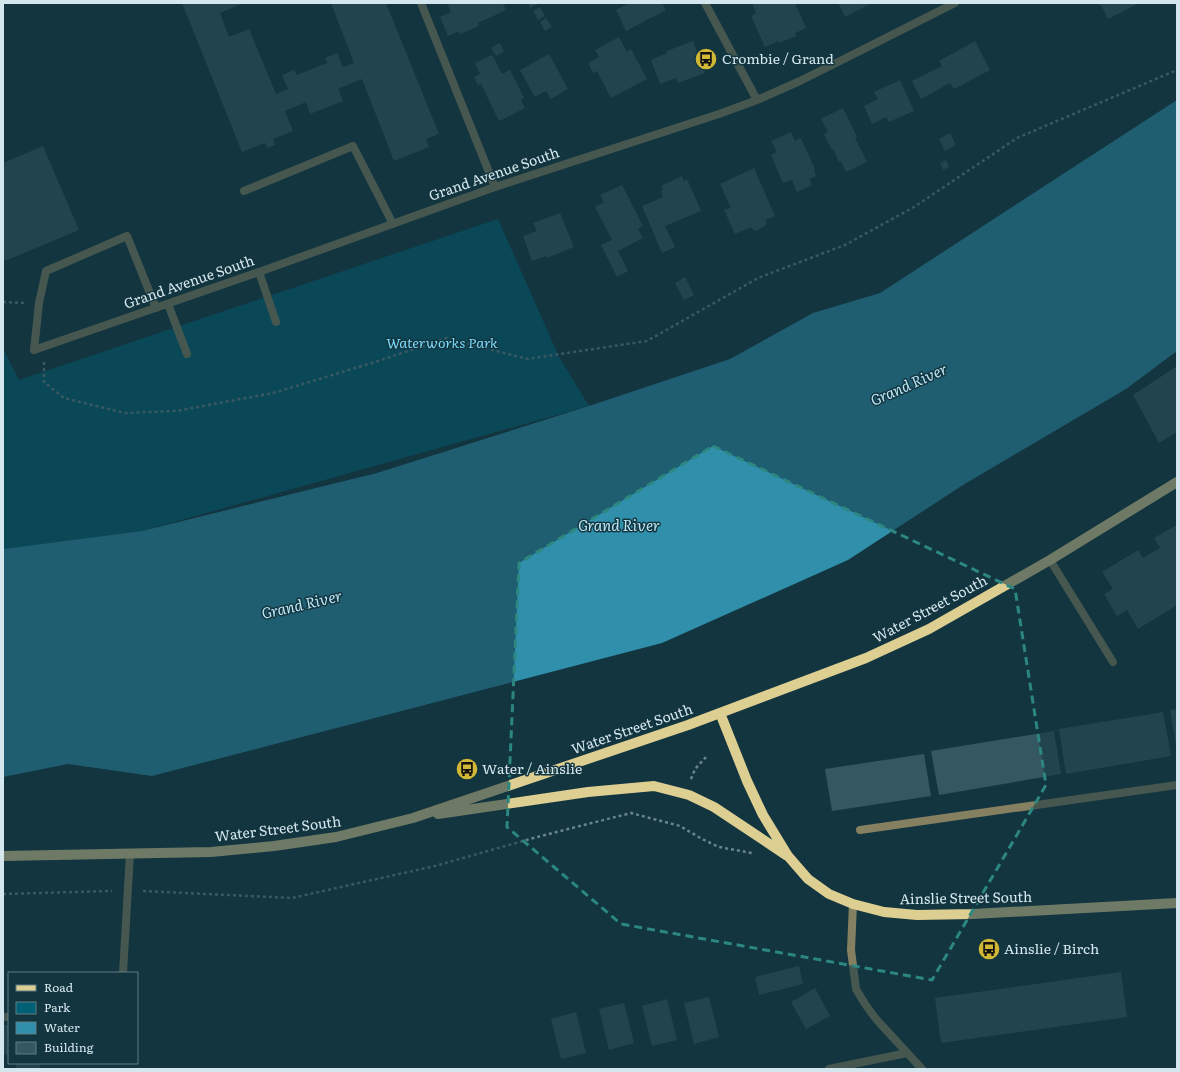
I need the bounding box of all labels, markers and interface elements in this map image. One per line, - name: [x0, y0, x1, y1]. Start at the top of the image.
- bus stop icon: Crombie / Grand: [693, 46, 719, 72]
- place label: Crombie / Grand: [722, 48, 834, 68]
- street label: Grand Avenue South: [426, 141, 562, 205]
- street label: Grand Avenue South: [121, 249, 257, 313]
- park label: Waterworks Park: [386, 332, 498, 352]
- water label: Grand River: [866, 356, 951, 411]
- water label: Grand River: [578, 513, 660, 536]
- street label: Water Street South: [869, 569, 990, 647]
- water label: Grand River: [259, 583, 344, 624]
- street label: Water Street South: [568, 698, 695, 758]
- bus stop icon: Water / Ainslie: [454, 756, 480, 782]
- place label: Water / Ainslie: [482, 758, 582, 778]
- street label: Water Street South: [214, 810, 342, 846]
- street label: Ainslie Street South: [900, 886, 1032, 908]
- bus stop icon: Ainslie / Birch: [976, 936, 1002, 962]
- place label: Ainslie / Birch: [1004, 938, 1099, 958]
- legend: [8, 972, 138, 1064]
- text: Road: [44, 978, 74, 996]
- text: Park: [44, 998, 71, 1016]
- text: Water: [44, 1018, 80, 1036]
- text: Building: [44, 1038, 94, 1056]

